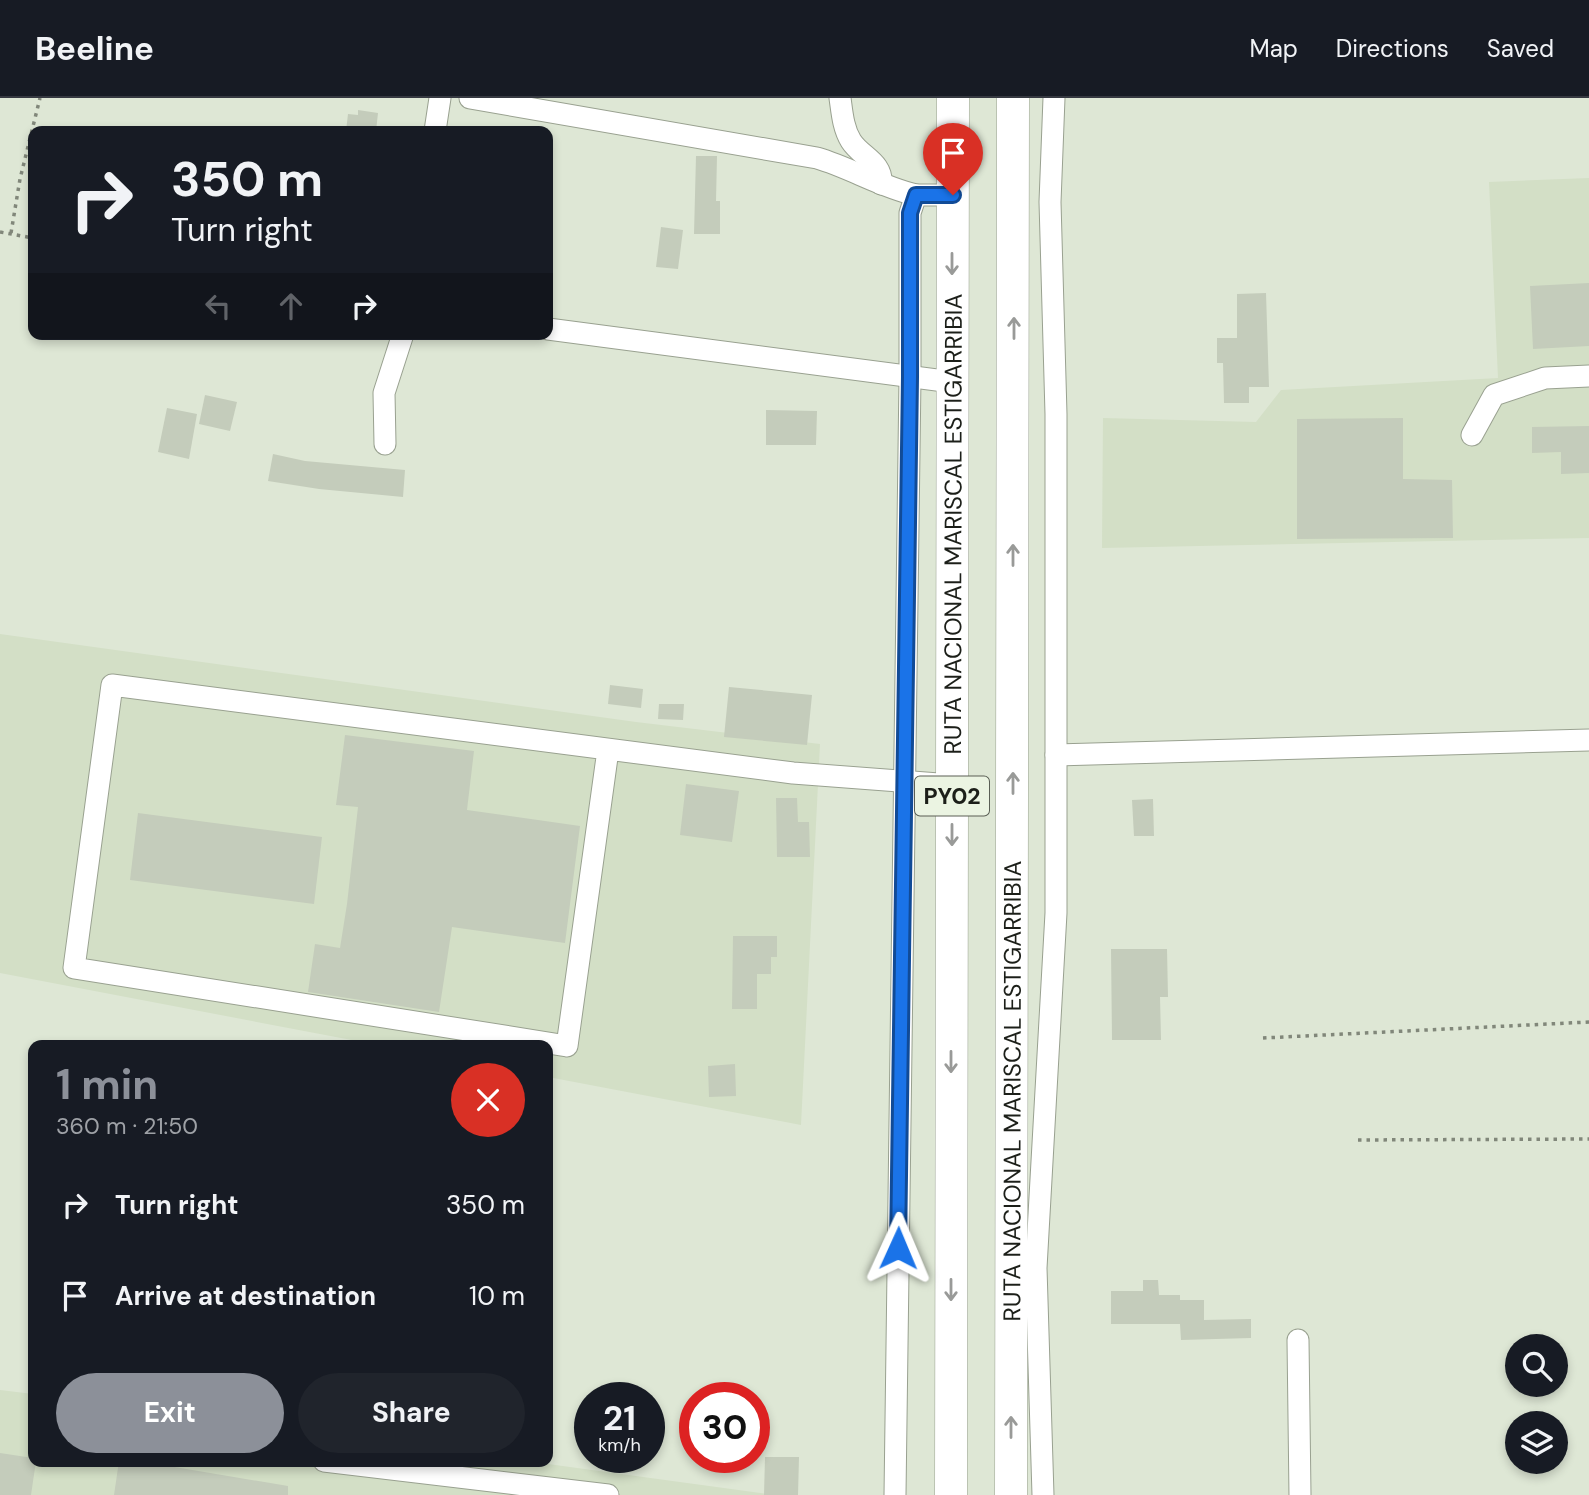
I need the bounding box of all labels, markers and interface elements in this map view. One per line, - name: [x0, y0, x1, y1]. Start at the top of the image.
- text: Beeline: [35, 27, 154, 70]
- text: Map: [1250, 33, 1298, 64]
- text: Directions: [1336, 33, 1449, 64]
- text: Saved: [1487, 33, 1554, 64]
- pin: [923, 123, 983, 195]
- icon: arrive: [934, 134, 972, 172]
- text: 350 m: [171, 147, 323, 211]
- icon: right: [56, 154, 147, 245]
- text: Turn right: [171, 209, 313, 251]
- one-way arrow: [945, 252, 959, 275]
- icon: left: [199, 287, 237, 325]
- icon: ahead: [272, 287, 310, 325]
- icon: right: [345, 287, 383, 325]
- street label: RUTA NACIONAL MARISCAL ESTIGARRIBIA: [937, 294, 968, 754]
- one-way arrow: [1007, 317, 1021, 340]
- one-way arrow: [1006, 544, 1020, 567]
- one-way arrow: [1006, 772, 1020, 795]
- road number: PY02: [915, 776, 989, 816]
- one-way arrow: [945, 823, 959, 846]
- street label: RUTA NACIONAL MARISCAL ESTIGARRIBIA: [996, 861, 1027, 1321]
- one-way arrow: [944, 1050, 958, 1073]
- text: 1 min: [56, 1057, 158, 1112]
- button: close: [451, 1063, 525, 1137]
- text: 360 m · 21:50: [56, 1111, 198, 1141]
- icon: right: [56, 1186, 94, 1224]
- text: Turn right: [115, 1188, 239, 1222]
- text: 350 m: [446, 1188, 525, 1222]
- position arrow: [861, 1211, 935, 1285]
- icon: arrive: [56, 1277, 94, 1315]
- one-way arrow: [944, 1278, 958, 1301]
- text: Arrive at destination: [115, 1279, 376, 1313]
- text: 10 m: [469, 1279, 525, 1313]
- map controls: [1505, 1334, 1568, 1474]
- button: search: [1505, 1334, 1568, 1397]
- button: Exit: [56, 1373, 284, 1453]
- button: Share: [298, 1373, 525, 1453]
- speed limit sign: 30: [679, 1382, 770, 1473]
- text: 21: [603, 1395, 636, 1441]
- button: layers: [1505, 1411, 1568, 1474]
- one-way arrow: [1004, 1416, 1018, 1439]
- text: km/h: [598, 1433, 641, 1457]

